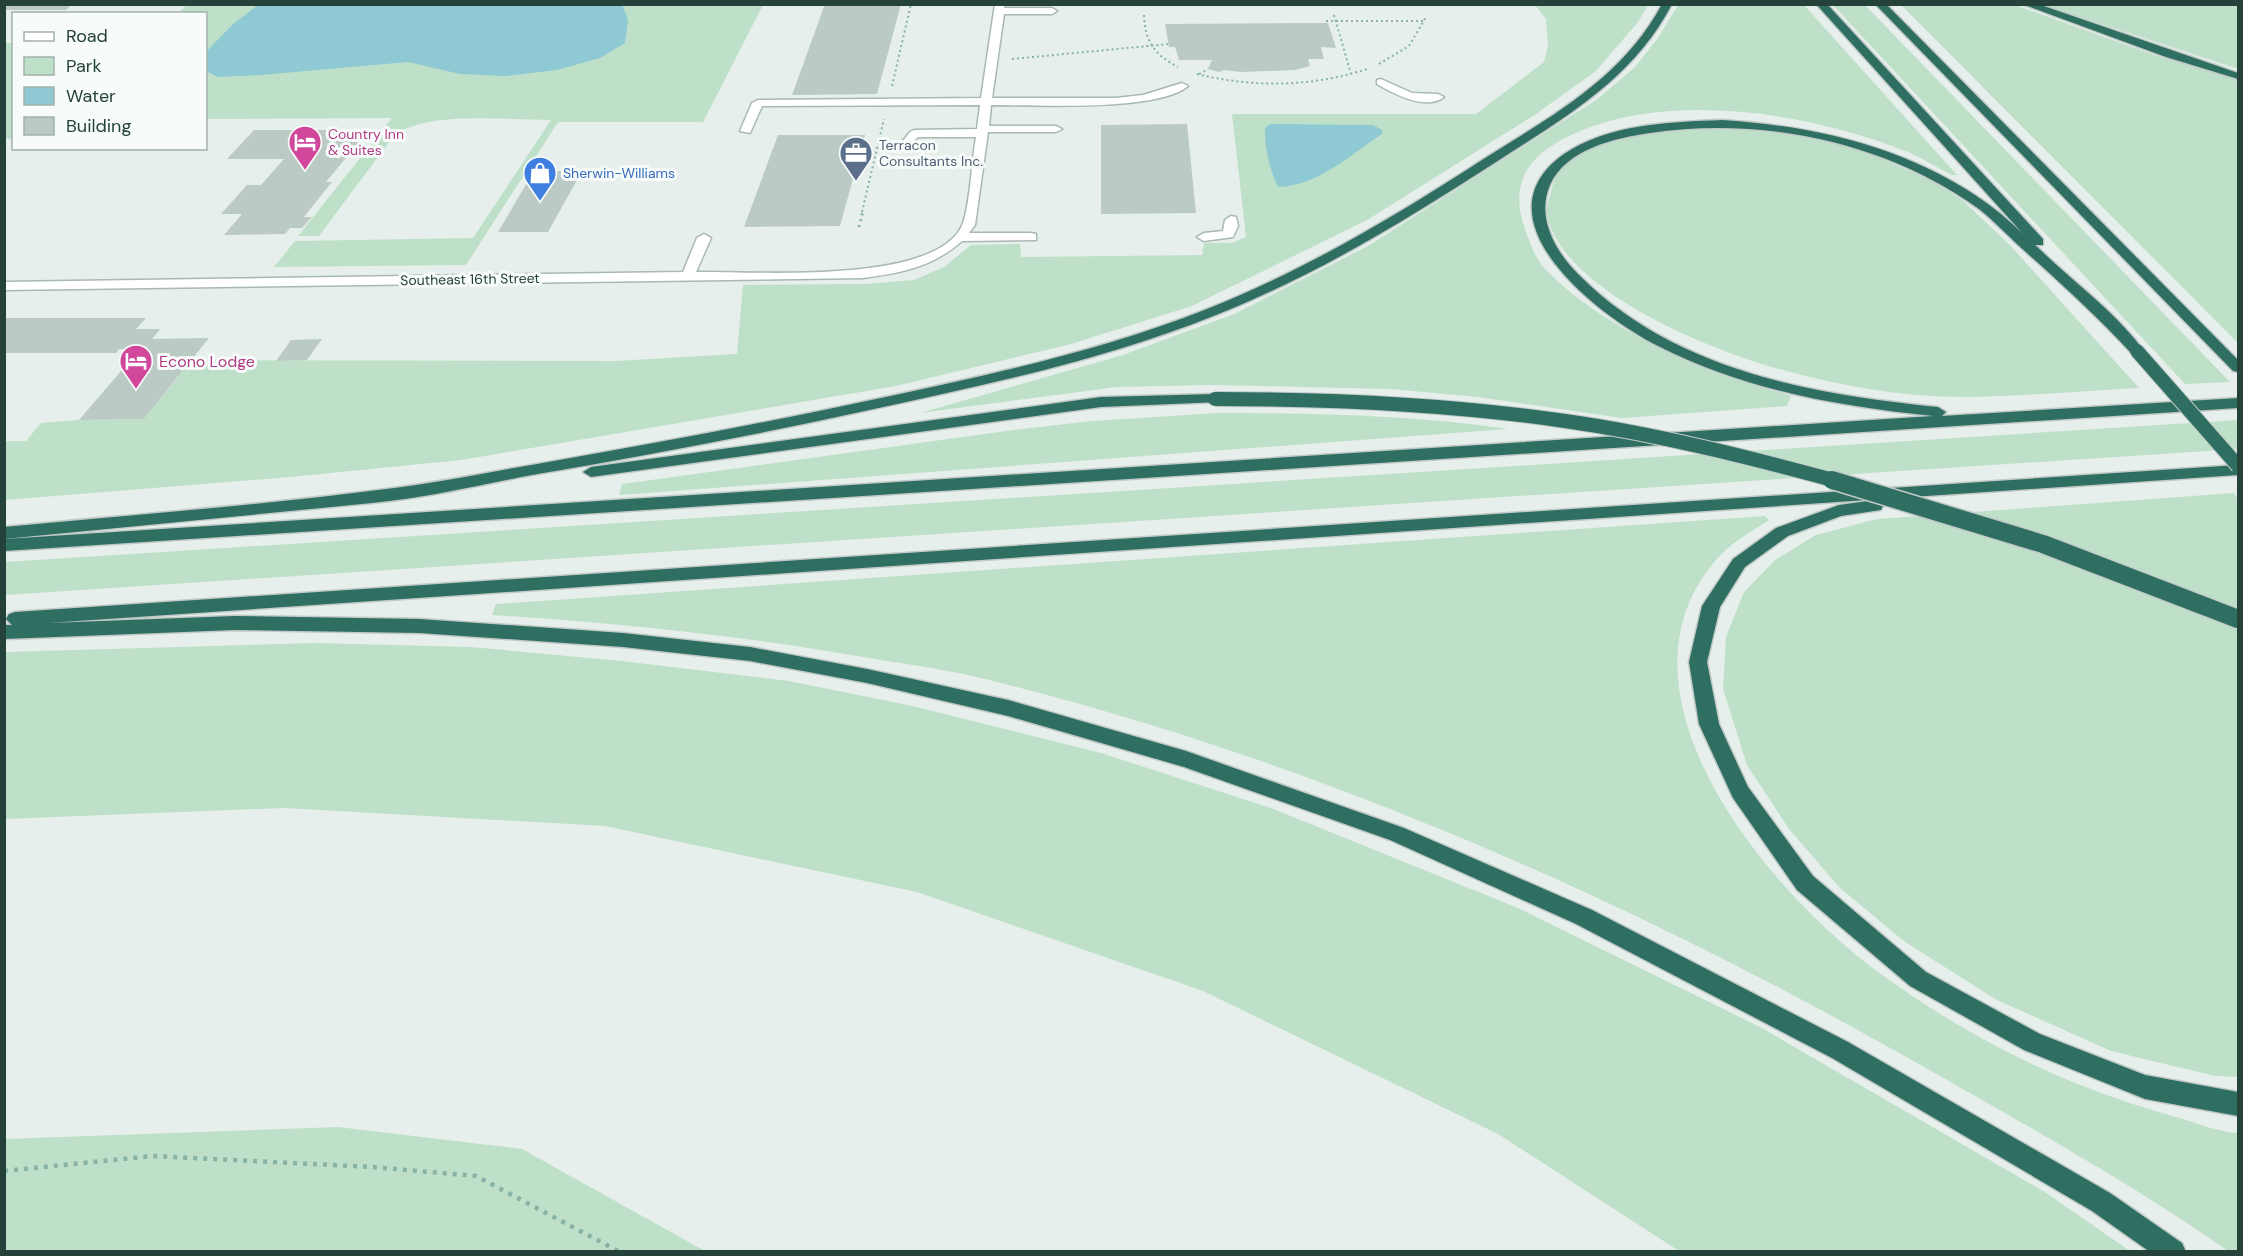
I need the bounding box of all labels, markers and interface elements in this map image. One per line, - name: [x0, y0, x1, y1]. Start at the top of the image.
- legend: [12, 12, 207, 150]
- text: Road: [66, 24, 108, 48]
- text: Park: [66, 54, 102, 78]
- text: Water: [66, 84, 116, 108]
- text: Building: [66, 114, 131, 138]
- hotel icon: Country Inn & Suites: [287, 124, 323, 171]
- place label: Country Inn & Suites: [328, 125, 404, 159]
- office icon: Terracon Consultants Inc.: [838, 135, 874, 182]
- place label: Terracon Consultants Inc.: [879, 136, 983, 170]
- shop icon: Sherwin-Williams: [522, 155, 558, 202]
- place label: Sherwin-Williams: [563, 164, 675, 182]
- street label: Southeast 16th Street: [400, 269, 540, 289]
- hotel icon: Econo Lodge: [118, 343, 154, 390]
- place label: Econo Lodge: [159, 351, 255, 372]

